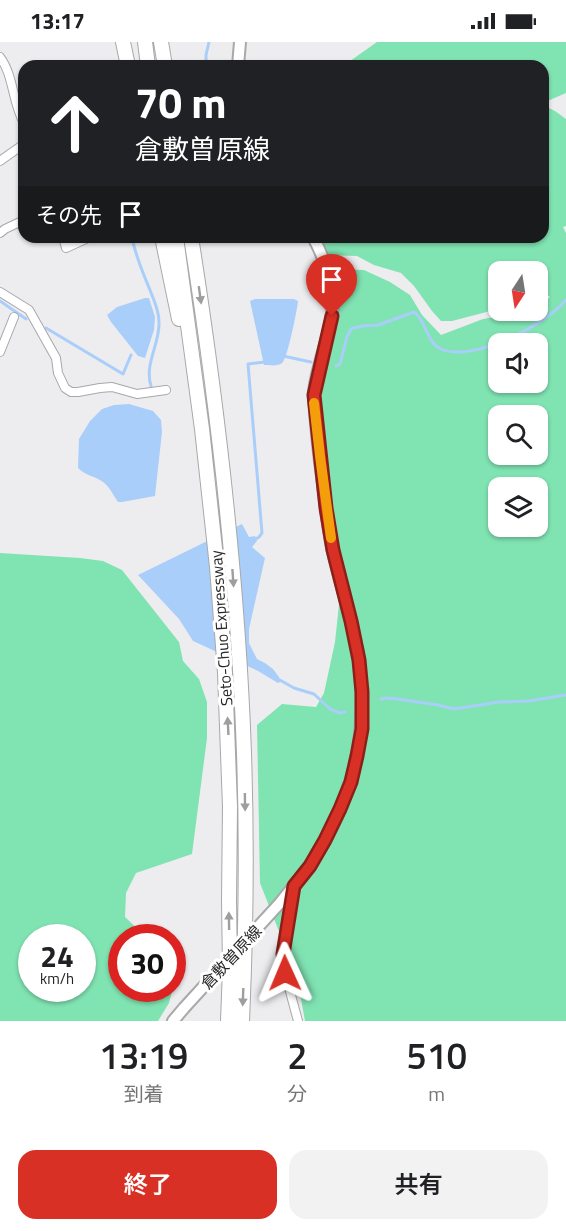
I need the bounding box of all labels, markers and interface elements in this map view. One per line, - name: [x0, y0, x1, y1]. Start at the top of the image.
- text: 13:17: [30, 4, 85, 38]
- text: 70 m: [135, 70, 227, 134]
- icon: ahead: [36, 84, 114, 162]
- text: 倉敷曽原線: [135, 128, 270, 169]
- text: その先: [36, 198, 102, 232]
- icon: arrive: [114, 198, 147, 231]
- pin: [306, 254, 357, 316]
- north arrow: [488, 261, 548, 321]
- map controls: [488, 261, 548, 537]
- icon: arrive: [315, 263, 348, 296]
- one-way arrow: [196, 285, 205, 304]
- button: sound: [488, 333, 548, 393]
- button: search: [488, 405, 548, 465]
- button: layers: [488, 477, 548, 537]
- street label: Seto-Chuo Expressway: [204, 549, 238, 707]
- one-way arrow: [229, 568, 238, 587]
- one-way arrow: [223, 716, 232, 735]
- one-way arrow: [240, 792, 250, 811]
- one-way arrow: [224, 911, 234, 930]
- street label: 倉敷曽原線: [195, 920, 267, 994]
- speed limit sign: 30: [108, 924, 186, 1002]
- text: 24: [40, 933, 74, 979]
- position arrow: [253, 941, 317, 1005]
- text: km/h: [40, 967, 74, 990]
- one-way arrow: [239, 987, 248, 1006]
- text: 13:19: [99, 1028, 188, 1083]
- text: 2: [287, 1028, 307, 1083]
- text: 510: [406, 1028, 467, 1083]
- text: 到着: [124, 1078, 164, 1109]
- text: 分: [287, 1078, 307, 1109]
- text: m: [428, 1078, 445, 1109]
- button: 終了: [18, 1150, 277, 1219]
- button: 共有: [289, 1150, 548, 1219]

